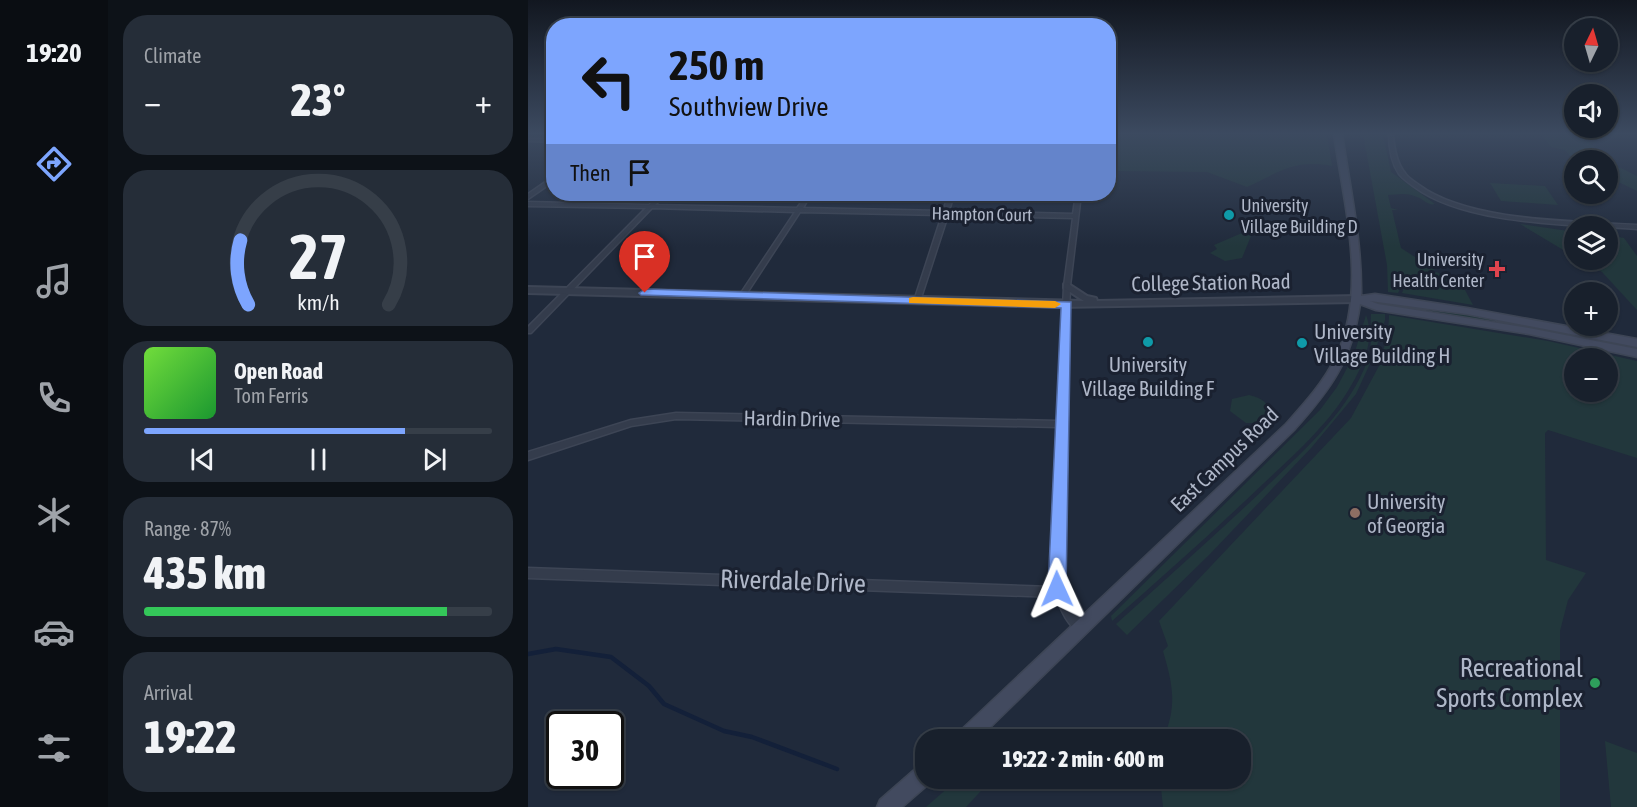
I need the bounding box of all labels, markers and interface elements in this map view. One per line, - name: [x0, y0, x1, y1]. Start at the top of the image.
- north arrow: [1564, 18, 1618, 72]
- map controls: [1564, 18, 1618, 402]
- text: 19:20: [26, 37, 82, 68]
- text: 250 m: [669, 41, 764, 89]
- icon: left: [570, 42, 648, 120]
- text: Climate: [144, 44, 201, 67]
- text: 23°: [291, 74, 345, 126]
- text: −: [144, 82, 161, 120]
- text: +: [475, 82, 492, 120]
- button: sound: [1564, 84, 1618, 138]
- text: Southview Drive: [669, 91, 829, 122]
- icon: directions: [33, 143, 75, 185]
- button: search: [1564, 150, 1618, 204]
- icon: arrive: [623, 156, 656, 189]
- text: Then: [570, 160, 611, 186]
- place label: University Village Building D: [1241, 195, 1358, 237]
- street label: Hampton Court: [932, 203, 1032, 225]
- marker: University Village Building D: [1222, 208, 1236, 222]
- button: layers: [1564, 216, 1618, 270]
- text: 27: [289, 221, 347, 292]
- pin: [619, 231, 670, 293]
- icon: arrive: [628, 240, 661, 273]
- place label: University Health Center: [1392, 249, 1485, 291]
- icon: music: [33, 260, 75, 302]
- marker: University Health Center: [1488, 260, 1506, 278]
- street label: College Station Road: [1131, 269, 1291, 295]
- button: +: [1564, 282, 1618, 336]
- text: km/h: [297, 291, 339, 316]
- place label: University Village Building H: [1314, 319, 1450, 367]
- marker: University Village Building F: [1141, 335, 1155, 349]
- marker: University Village Building H: [1295, 336, 1309, 350]
- button: −: [1564, 348, 1618, 402]
- place label: University Village Building F: [1082, 352, 1215, 400]
- text: Open Road: [234, 358, 323, 384]
- icon: phone: [33, 377, 75, 419]
- text: Tom Ferris: [234, 384, 308, 407]
- street label: East Campus Road: [1165, 402, 1283, 516]
- street label: Hardin Drive: [743, 405, 841, 431]
- icon: previous: [186, 443, 219, 476]
- icon: pause: [302, 443, 335, 476]
- icon: next: [418, 443, 451, 476]
- place label: University of Georgia: [1367, 489, 1446, 537]
- icon: climate: [33, 494, 75, 536]
- marker: University of Georgia: [1348, 506, 1362, 520]
- text: Range · 87%: [144, 517, 231, 540]
- text: 435 km: [144, 547, 266, 599]
- position arrow: [1025, 557, 1089, 621]
- street label: Riverdale Drive: [720, 563, 866, 599]
- icon: car: [33, 611, 75, 653]
- place label: Recreational Sports Complex: [1436, 653, 1583, 713]
- marker: Recreational Sports Complex: [1588, 676, 1602, 690]
- text: Arrival: [144, 681, 193, 704]
- text: 19:22: [144, 711, 237, 763]
- speed limit sign: 30: [546, 711, 624, 789]
- icon: filters: [33, 727, 75, 769]
- text: 19:22 · 2 min · 600 m: [1002, 746, 1164, 772]

